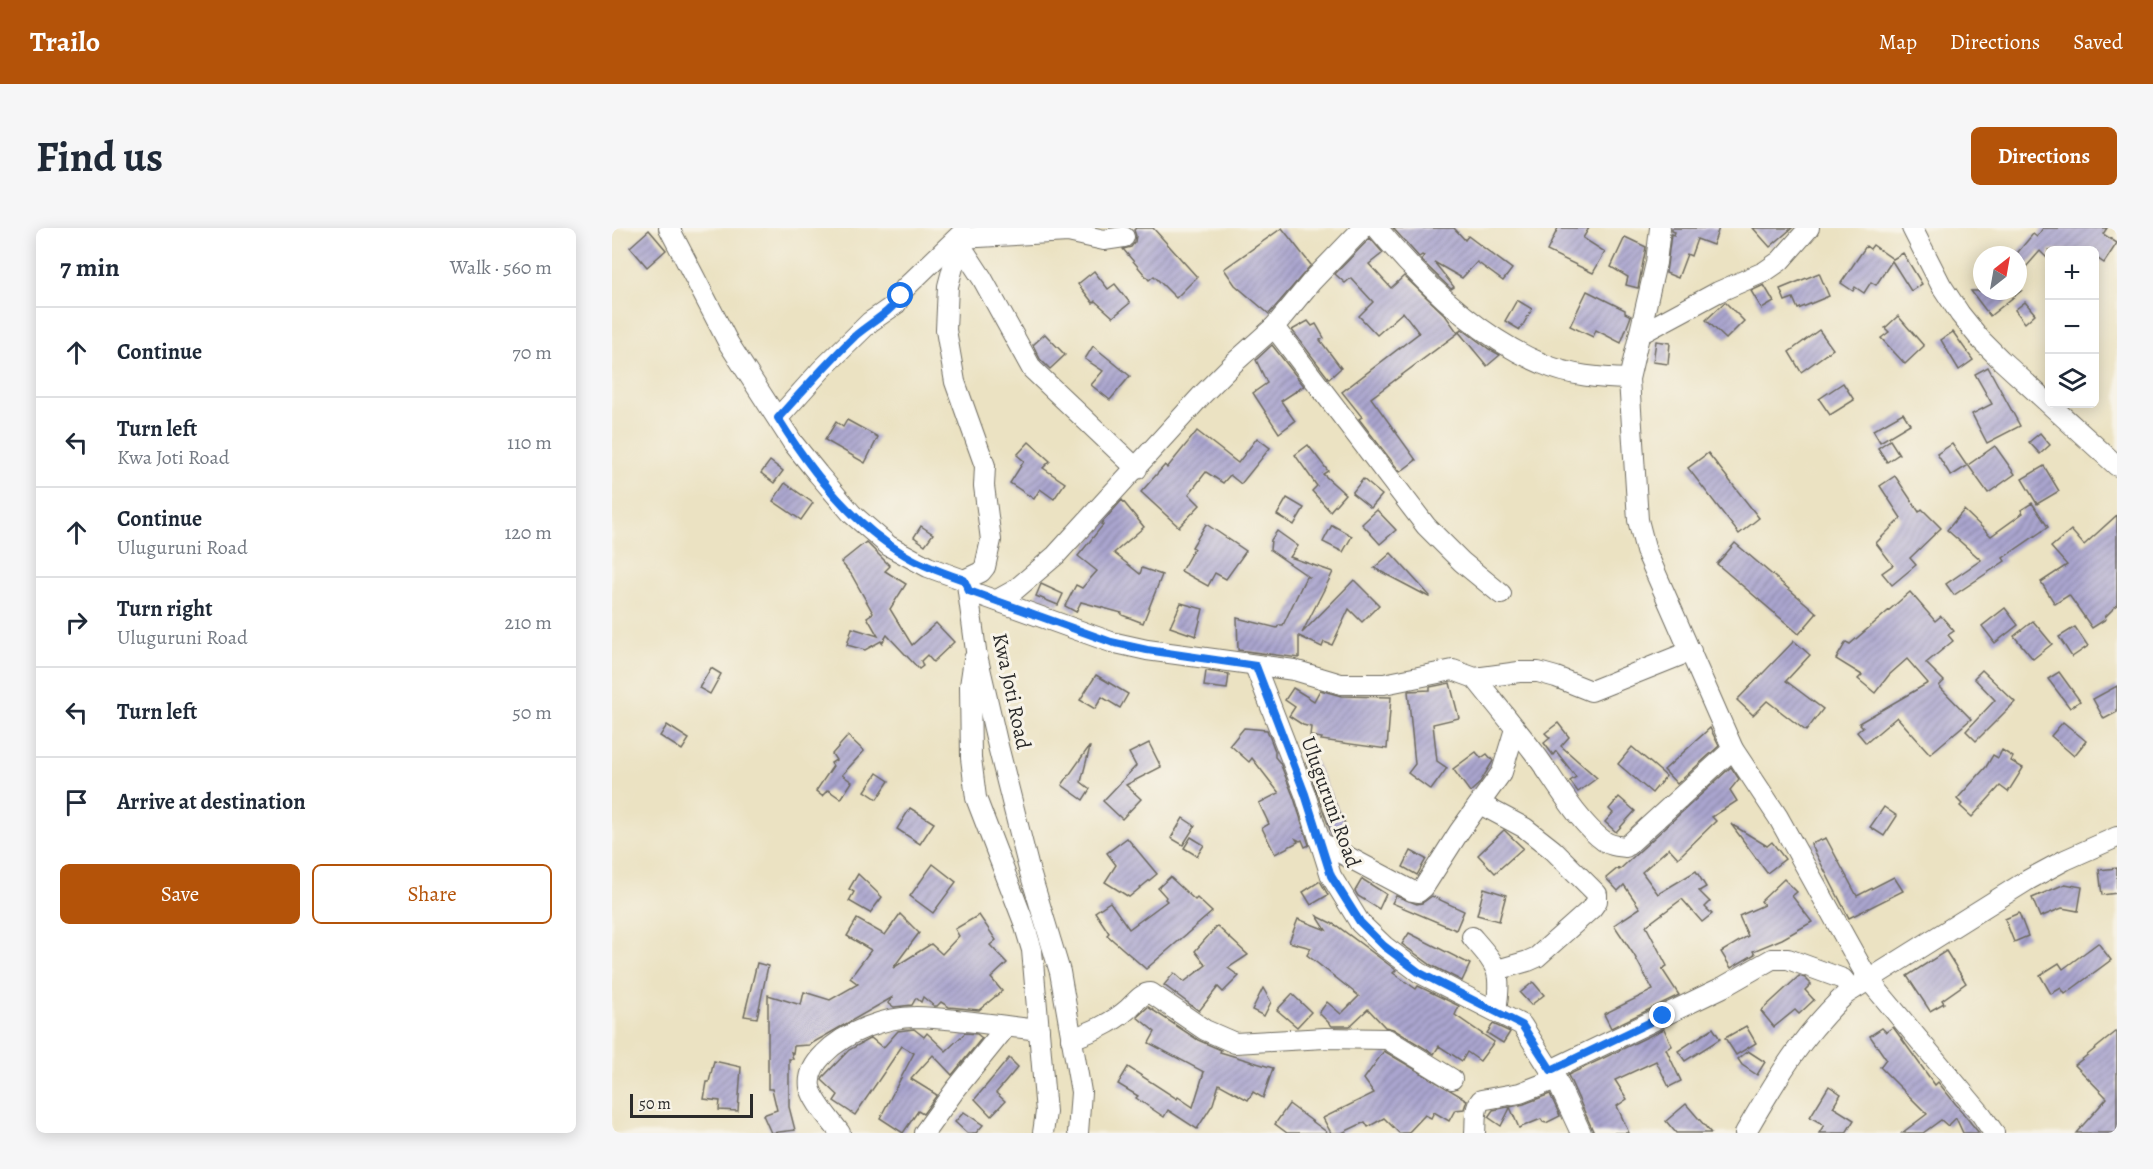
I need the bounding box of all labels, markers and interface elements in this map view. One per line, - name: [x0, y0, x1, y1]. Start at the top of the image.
- text: Trailo: [30, 23, 100, 61]
- text: Map: [1879, 28, 1917, 56]
- text: Directions: [1950, 28, 2040, 56]
- text: Saved: [2073, 28, 2123, 56]
- button: Directions: [1971, 127, 2117, 185]
- text: Find us: [36, 128, 163, 185]
- north arrow: [1973, 246, 2027, 300]
- map controls: [2045, 246, 2099, 408]
- button: +: [2045, 246, 2099, 300]
- text: 7 min: [60, 250, 120, 285]
- text: Walk · 560 m: [450, 254, 552, 281]
- route start: [887, 282, 913, 308]
- button: −: [2045, 300, 2099, 354]
- icon: ahead: [60, 336, 93, 369]
- text: Continue: [117, 337, 202, 367]
- text: 70 m: [512, 339, 552, 366]
- button: layers: [2045, 354, 2099, 408]
- text: Turn left: [117, 414, 197, 444]
- icon: left: [60, 426, 93, 459]
- text: 110 m: [507, 429, 552, 456]
- text: Kwa Joti Road: [117, 444, 230, 471]
- text: Continue: [117, 504, 202, 534]
- icon: ahead: [60, 516, 93, 549]
- text: 120 m: [504, 519, 552, 546]
- text: Uluguruni Road: [117, 534, 248, 561]
- text: Turn right: [117, 594, 213, 624]
- icon: right: [60, 606, 93, 639]
- text: 210 m: [504, 609, 552, 636]
- text: Uluguruni Road: [117, 624, 248, 651]
- street label: Kwa Joti Road: [986, 630, 1038, 752]
- icon: left: [60, 696, 93, 729]
- text: Turn left: [117, 697, 197, 727]
- text: 50 m: [512, 699, 552, 726]
- street label: Uluguruni Road: [1294, 733, 1368, 872]
- icon: arrive: [60, 786, 93, 819]
- text: Arrive at destination: [117, 787, 306, 817]
- button: Save: [60, 864, 300, 924]
- button: Share: [312, 864, 552, 924]
- route end: [1649, 1002, 1675, 1028]
- scale bar: [630, 1091, 753, 1118]
- text: 50 m: [639, 1093, 671, 1115]

